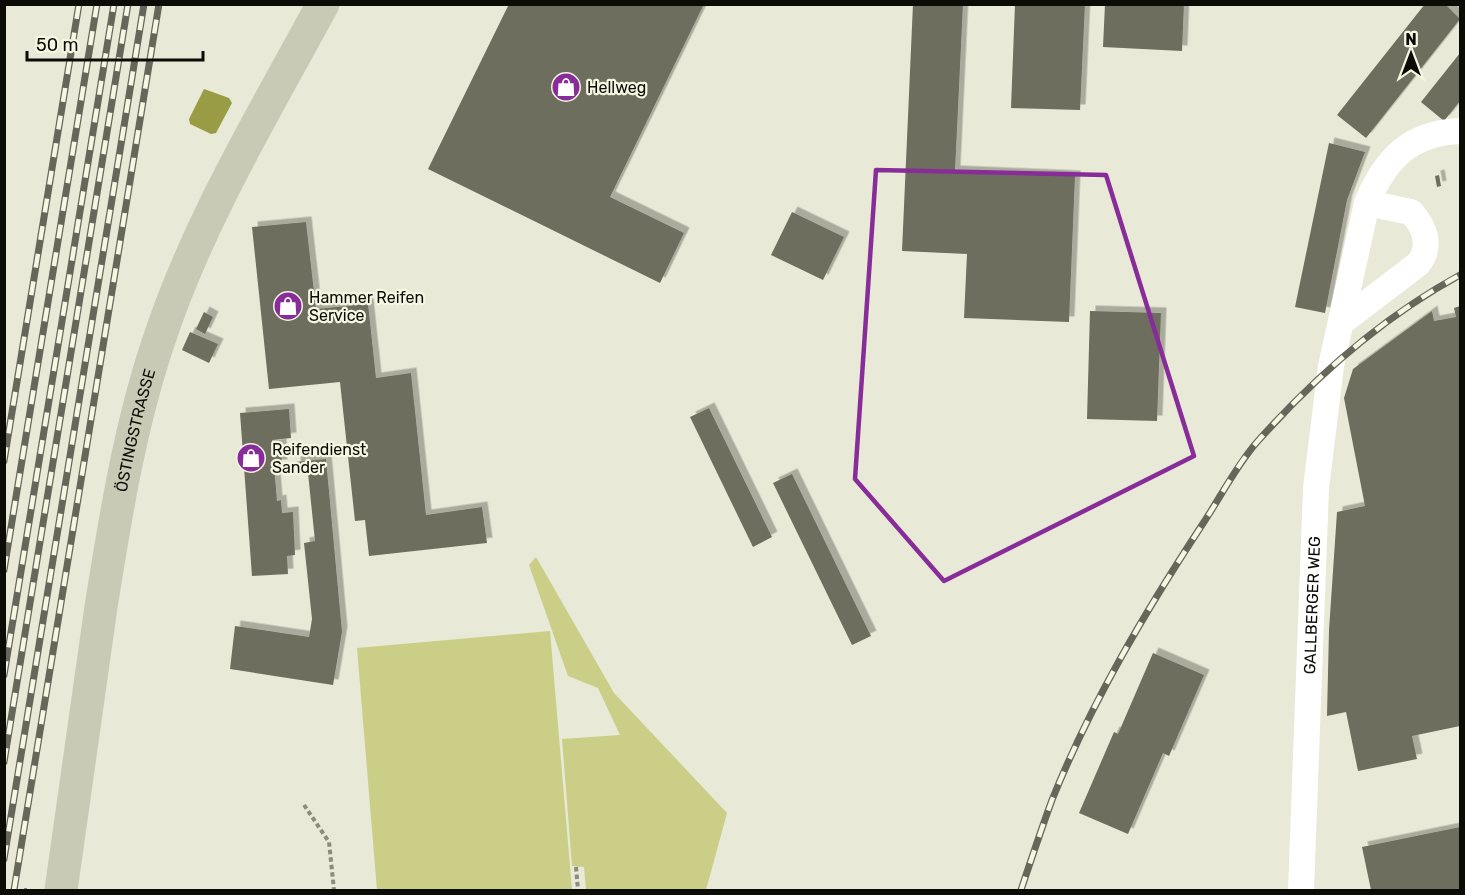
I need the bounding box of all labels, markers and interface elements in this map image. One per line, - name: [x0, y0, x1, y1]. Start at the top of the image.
- scale bar: [27, 24, 202, 62]
- north arrow: [1381, 24, 1441, 84]
- text: N: [1405, 30, 1417, 49]
- text: 50 m: [36, 34, 79, 56]
- shop icon: Hellweg: [550, 71, 582, 103]
- place label: Hellweg: [587, 78, 646, 97]
- place label: Hammer Reifen Service: [309, 288, 424, 325]
- shop icon: Hammer Reifen Service: [272, 290, 304, 322]
- street label: ÖSTINGSTRASSE: [112, 366, 159, 493]
- place label: Reifendienst Sander: [272, 440, 366, 477]
- shop icon: Reifendienst Sander: [235, 442, 267, 474]
- street label: GALLBERGER WEG: [1300, 536, 1324, 675]

